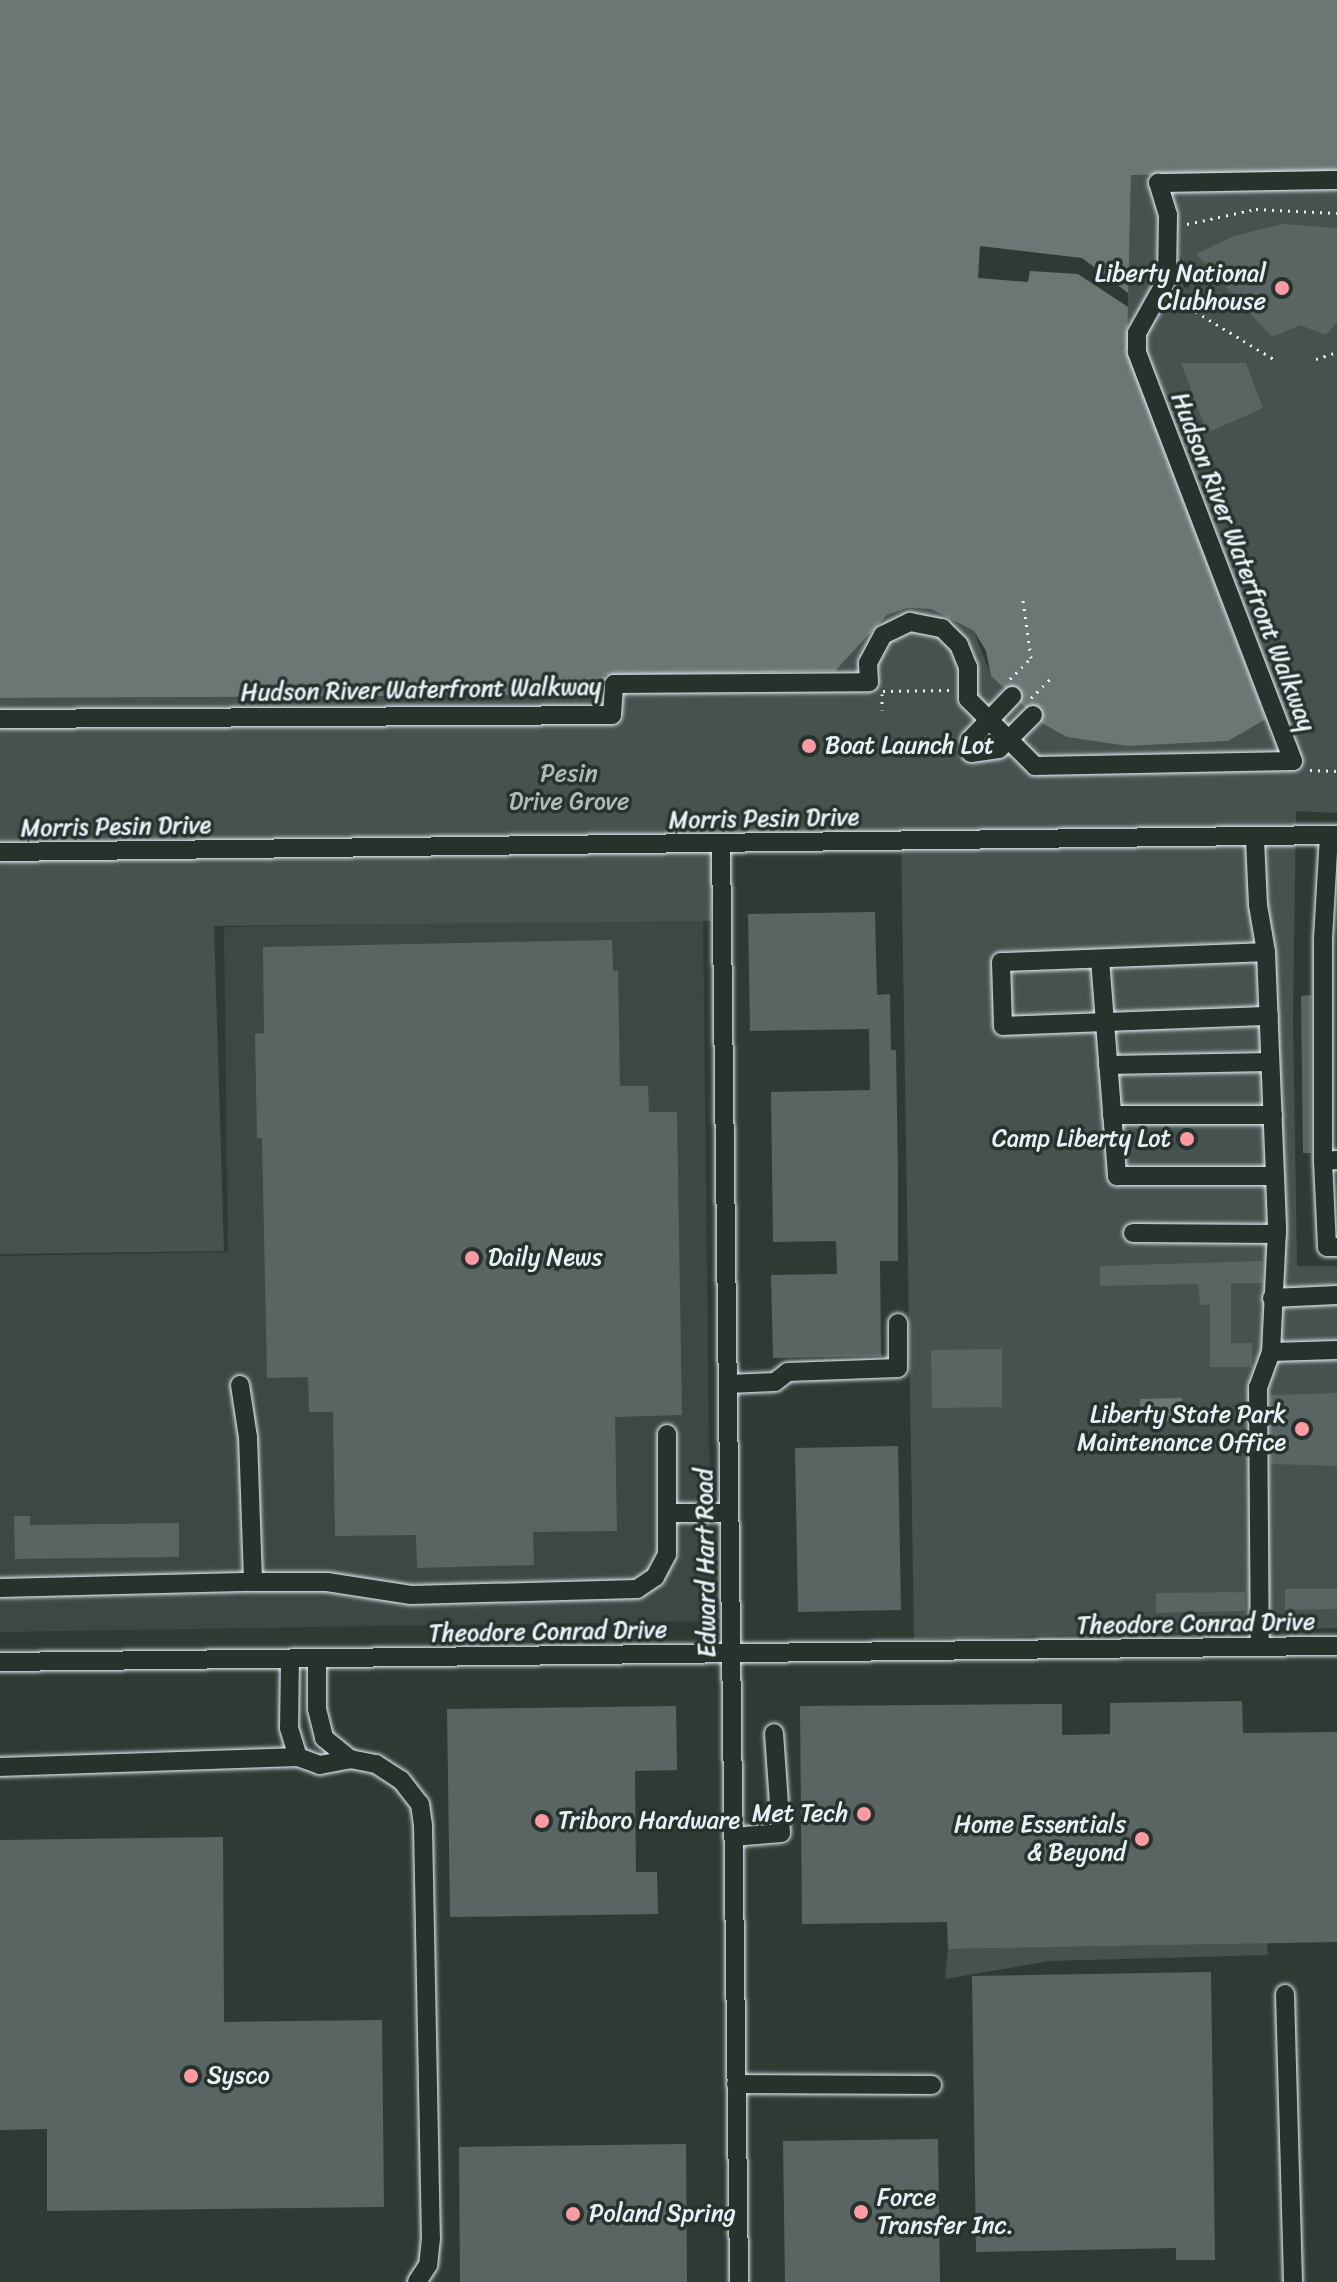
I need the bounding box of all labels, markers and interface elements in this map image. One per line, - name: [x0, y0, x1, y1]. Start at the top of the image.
- place label: Liberty National Clubhouse: [1095, 260, 1266, 316]
- marker: Liberty National Clubhouse: [1273, 279, 1291, 297]
- street label: Hudson River Waterfront Walkway: [1165, 388, 1321, 736]
- street label: Hudson River Waterfront Walkway: [240, 672, 602, 708]
- place label: Boat Launch Lot: [825, 732, 995, 760]
- marker: Boat Launch Lot: [800, 737, 818, 755]
- park label: Pesin Drive Grove: [508, 760, 630, 816]
- street label: Morris Pesin Drive: [668, 803, 860, 835]
- street label: Morris Pesin Drive: [20, 811, 212, 843]
- place label: Camp Liberty Lot: [991, 1125, 1171, 1153]
- marker: Camp Liberty Lot: [1178, 1130, 1196, 1148]
- place label: Daily News: [488, 1244, 603, 1272]
- marker: Daily News: [463, 1249, 481, 1267]
- place label: Liberty State Park Maintenance Office: [1076, 1401, 1286, 1457]
- marker: Liberty State Park Maintenance Office: [1293, 1420, 1311, 1438]
- street label: Edward Hart Road: [690, 1468, 722, 1658]
- street label: Theodore Conrad Drive: [1076, 1608, 1316, 1640]
- street label: Theodore Conrad Drive: [428, 1616, 668, 1648]
- place label: Met Tech: [751, 1800, 848, 1828]
- marker: Met Tech: [855, 1805, 873, 1823]
- place label: Triboro Hardware: [558, 1807, 740, 1835]
- place label: Home Essentials & Beyond: [953, 1811, 1126, 1867]
- marker: Triboro Hardware: [533, 1812, 551, 1830]
- marker: Home Essentials & Beyond: [1133, 1830, 1151, 1848]
- place label: Sysco: [207, 2062, 270, 2090]
- marker: Sysco: [182, 2067, 200, 2085]
- place label: Force Transfer Inc.: [877, 2184, 1014, 2240]
- place label: Poland Spring: [589, 2200, 736, 2228]
- marker: Force Transfer Inc.: [852, 2203, 870, 2221]
- marker: Poland Spring: [564, 2205, 582, 2223]

